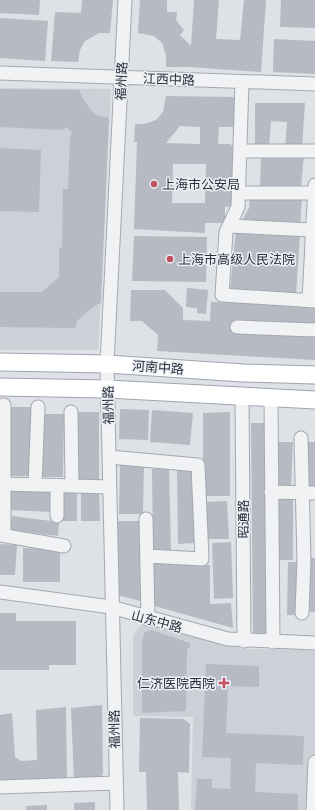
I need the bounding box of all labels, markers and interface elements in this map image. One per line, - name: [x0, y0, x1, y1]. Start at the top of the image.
- street label: 福州路: [113, 61, 130, 101]
- street label: 江西中路: [143, 71, 195, 88]
- place label: 上海市公安局: [162, 177, 240, 192]
- marker: 上海市公安局: [149, 179, 159, 189]
- place label: 上海市高级人民法院: [178, 252, 295, 267]
- marker: 上海市高级人民法院: [165, 254, 175, 264]
- street label: 河南中路: [131, 358, 184, 377]
- street label: 福州路: [101, 385, 116, 425]
- street label: 昭通路: [236, 499, 251, 539]
- street label: 山东中路: [130, 608, 184, 635]
- place label: 仁济医院西院: [137, 676, 215, 691]
- marker: 仁济医院西院: [218, 677, 230, 689]
- street label: 福州路: [107, 709, 122, 749]

